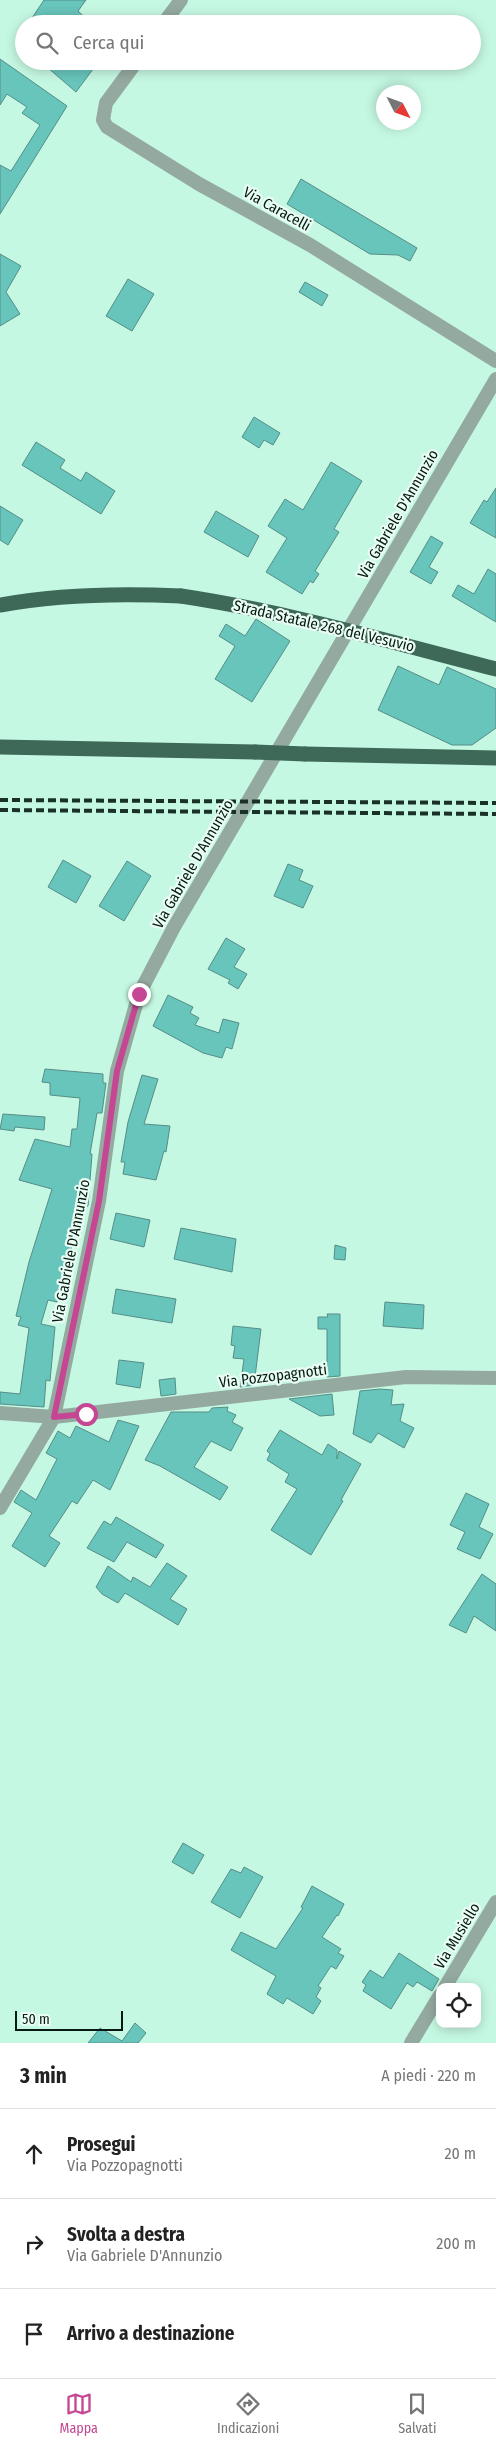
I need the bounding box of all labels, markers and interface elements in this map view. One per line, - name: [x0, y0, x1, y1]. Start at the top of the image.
- search box: [15, 15, 481, 70]
- icon: search: [33, 29, 61, 57]
- text: Cerca qui: [73, 31, 144, 54]
- north arrow: [376, 85, 421, 130]
- street label: Via Caracelli: [240, 183, 314, 235]
- street label: Via Gabriele D'Annunzio: [354, 446, 442, 582]
- street label: Strada Statale 268 del Vesuvio: [232, 596, 416, 656]
- street label: Via Gabriele D'Annunzio: [149, 796, 237, 932]
- route end: [128, 983, 151, 1006]
- street label: Via Gabriele D'Annunzio: [48, 1178, 94, 1324]
- street label: Via Pozzopagnotti: [218, 1360, 328, 1392]
- route start: [75, 1403, 98, 1426]
- street label: Via Musiello: [430, 1900, 484, 1972]
- map controls: [436, 1983, 481, 2028]
- button: locate: [436, 1983, 481, 2028]
- scale bar: [15, 2008, 122, 2031]
- text: 50 m: [22, 2011, 50, 2028]
- text: 3 min: [20, 2063, 67, 2089]
- text: A piedi · 220 m: [381, 2066, 476, 2085]
- text: Prosegui: [67, 2133, 136, 2156]
- icon: ahead: [20, 2140, 48, 2168]
- text: 20 m: [445, 2144, 476, 2163]
- text: Via Pozzopagnotti: [67, 2156, 183, 2175]
- text: Svolta a destra: [67, 2223, 185, 2246]
- icon: right: [20, 2230, 48, 2258]
- text: 200 m: [436, 2234, 476, 2253]
- text: Via Gabriele D'Annunzio: [67, 2246, 223, 2265]
- icon: arrive: [20, 2320, 48, 2348]
- text: Arrivo a destinazione: [67, 2322, 234, 2345]
- tab: Mappa: [60, 2390, 98, 2437]
- tab: Indicazioni: [217, 2390, 279, 2437]
- tab: Salvati: [398, 2390, 436, 2437]

